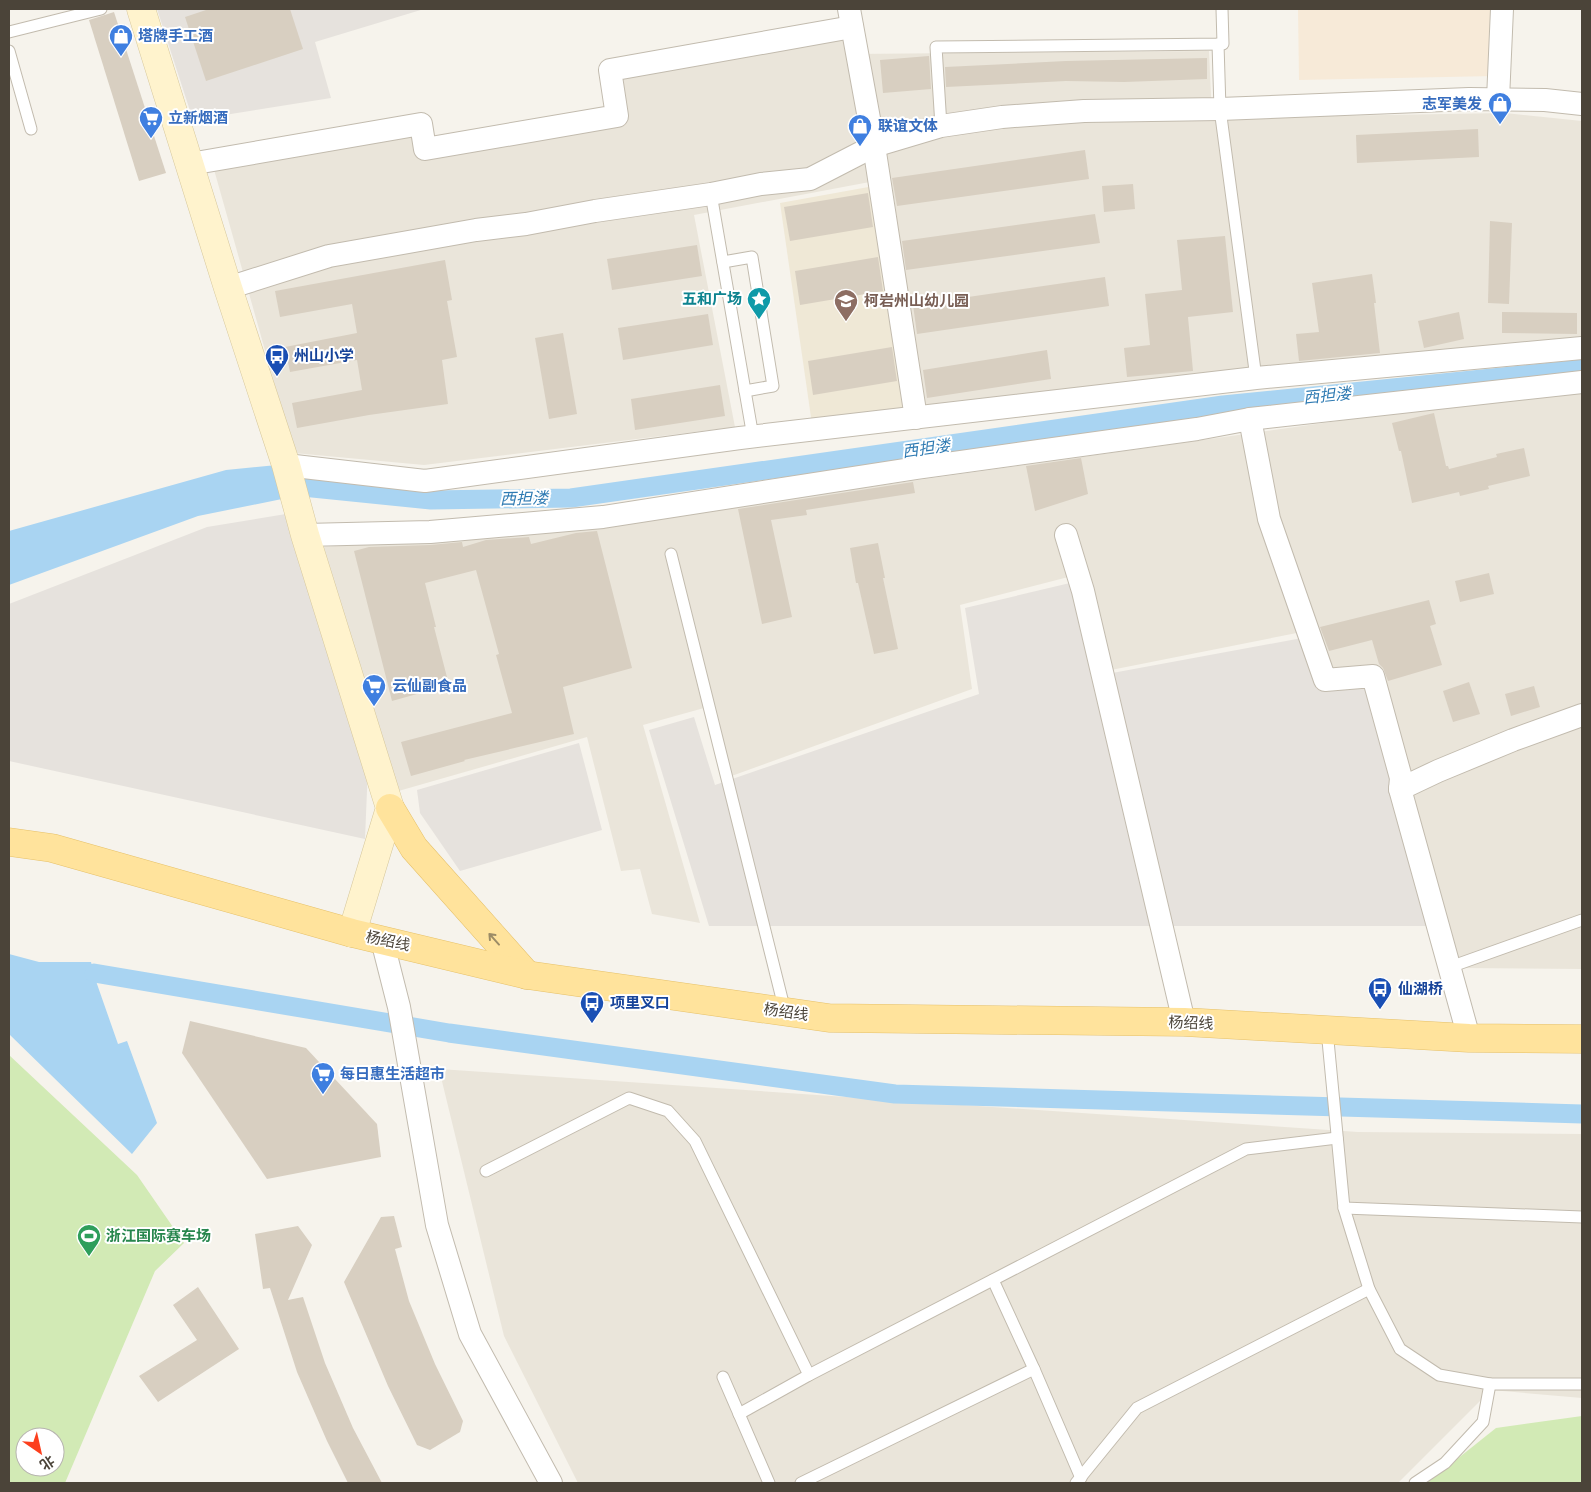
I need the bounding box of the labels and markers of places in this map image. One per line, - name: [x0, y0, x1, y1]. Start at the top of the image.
- shop icon: 塔牌手工酒: [108, 23, 134, 57]
- place label: 塔牌手工酒: [138, 27, 213, 44]
- shop icon: 志军美发: [1487, 91, 1513, 125]
- place label: 志军美发: [1422, 95, 1482, 112]
- supermarket icon: 立新烟酒: [138, 105, 164, 139]
- place label: 立新烟酒: [168, 109, 228, 126]
- shop icon: 联谊文体: [847, 113, 873, 147]
- place label: 联谊文体: [878, 117, 938, 134]
- place icon: 五和广场: [746, 286, 772, 320]
- school or university icon: 柯岩州山幼儿园: [833, 288, 859, 322]
- place label: 五和广场: [682, 290, 742, 307]
- place label: 柯岩州山幼儿园: [864, 292, 969, 309]
- bus stop icon: 州山小学: [264, 343, 290, 377]
- place label: 州山小学: [294, 347, 354, 364]
- supermarket icon: 云仙副食品: [361, 673, 387, 707]
- place label: 云仙副食品: [392, 677, 467, 694]
- bus stop icon: 仙湖桥: [1367, 976, 1393, 1010]
- place label: 仙湖桥: [1398, 980, 1443, 997]
- bus stop icon: 项里叉口: [579, 990, 605, 1024]
- place label: 项里叉口: [610, 994, 670, 1011]
- supermarket icon: 每日惠生活超市: [310, 1061, 336, 1095]
- place label: 每日惠生活超市: [340, 1065, 445, 1082]
- sports icon: 浙江国际赛车场: [76, 1223, 102, 1257]
- place label: 浙江国际赛车场: [106, 1227, 211, 1244]

